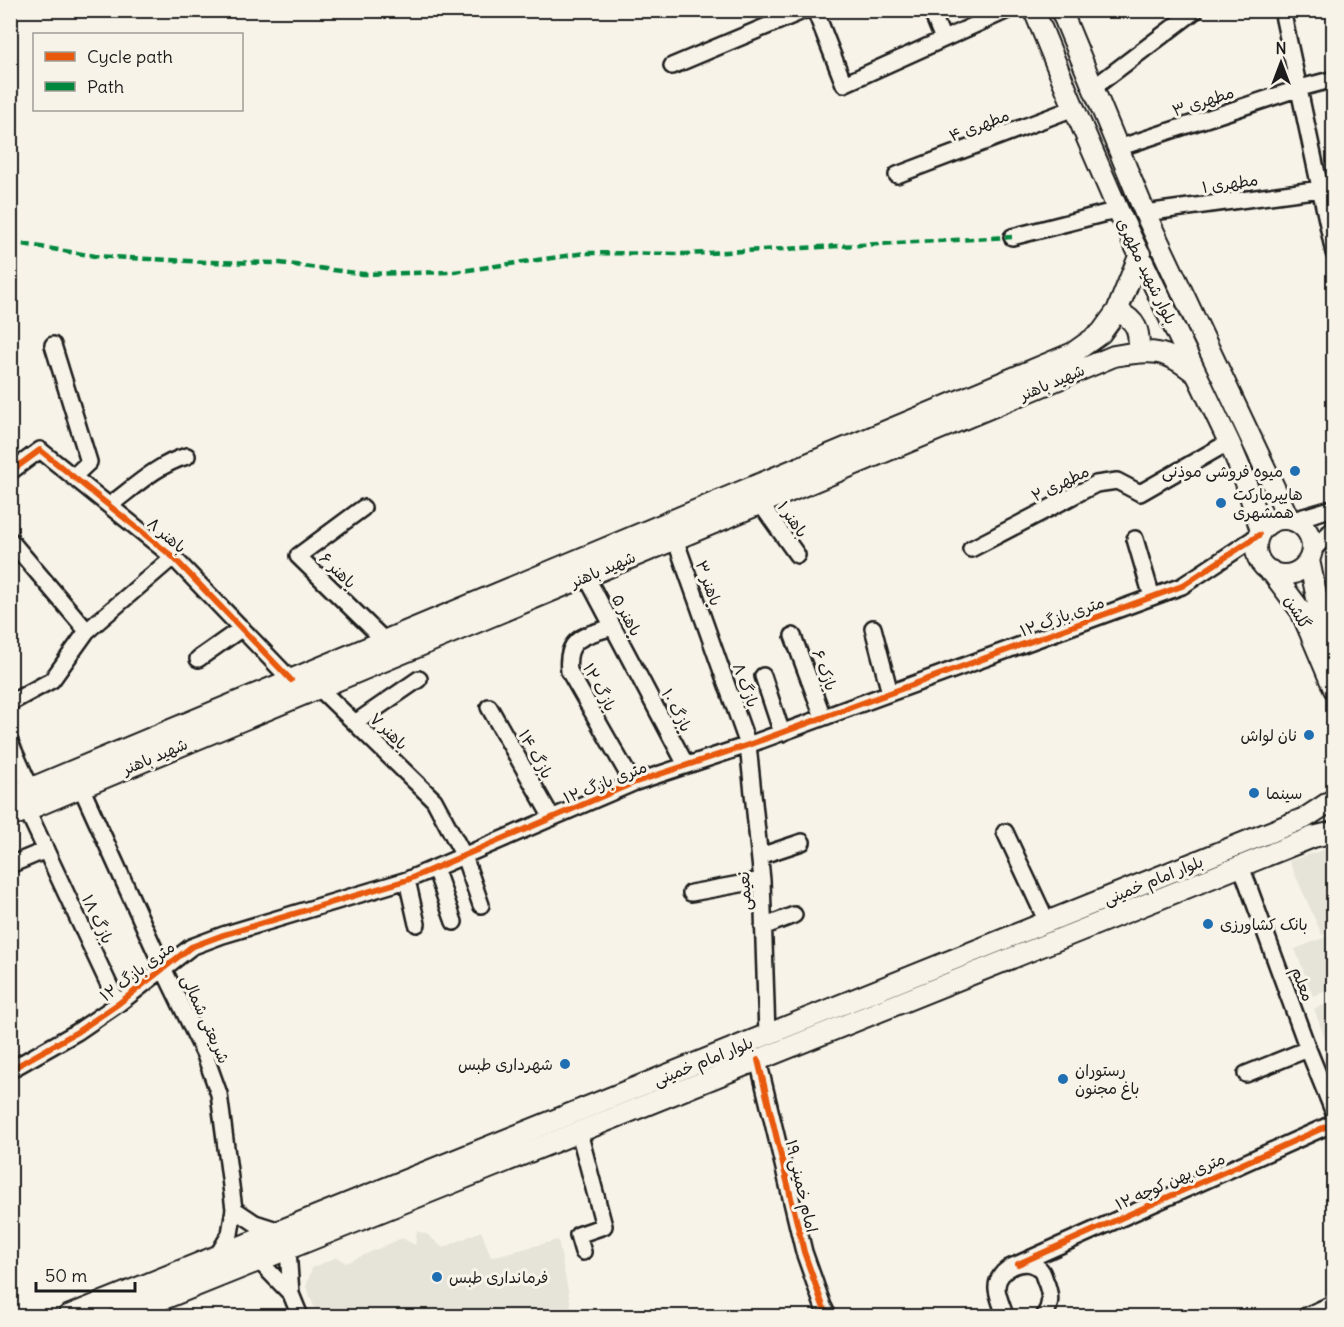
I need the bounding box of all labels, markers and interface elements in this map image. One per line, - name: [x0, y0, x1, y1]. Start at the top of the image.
- legend: [33, 33, 243, 111]
- north arrow: [1251, 33, 1311, 93]
- text: N: [1275, 38, 1287, 58]
- text: Cycle path: [87, 45, 173, 68]
- text: Path: [87, 75, 124, 98]
- street label: مطهری ۳: [1170, 82, 1236, 120]
- street label: مطهری ۴: [946, 104, 1012, 146]
- street label: مطهری ۱: [1201, 169, 1259, 197]
- street label: بلوار شهید مطهری: [1112, 214, 1181, 328]
- street label: شهید باهنر: [1015, 359, 1087, 405]
- street label: مطهری ۲: [1028, 461, 1092, 505]
- place label: میوه فروشی موذنی: [1162, 461, 1283, 482]
- marker: میوه فروشی موذنی: [1288, 464, 1302, 478]
- place label: هايپرماركت همشهری: [1233, 484, 1303, 522]
- marker: هايپرماركت همشهری: [1214, 496, 1228, 510]
- street label: باهنر ۱: [773, 497, 813, 541]
- street label: باهنر ۸: [143, 513, 191, 557]
- street label: شهید باهنر: [566, 546, 638, 592]
- street label: باهنر ۶: [315, 548, 361, 592]
- street label: باهنر ۳: [692, 558, 726, 608]
- street label: باهنر ۵: [608, 590, 646, 640]
- street label: ۱۲ متری بازگ: [1017, 592, 1107, 640]
- street label: گلشن: [1280, 592, 1316, 633]
- street label: بازک ۶: [808, 647, 842, 693]
- street label: بازگ ۱۲: [579, 660, 621, 714]
- street label: بازگ ۸: [729, 660, 763, 710]
- street label: بازگ ۱۰: [657, 685, 697, 735]
- street label: باهنر ۷: [366, 708, 412, 754]
- place label: نان لواش: [1240, 725, 1297, 746]
- street label: بازگ ۱۴: [514, 726, 558, 782]
- marker: نان لواش: [1302, 728, 1316, 742]
- street label: شهید باهنر: [118, 733, 190, 779]
- street label: ۱۲ متری بازگ: [560, 756, 650, 808]
- place label: سینما: [1266, 783, 1302, 803]
- marker: سینما: [1247, 786, 1261, 800]
- street label: بلوار امام خمینی: [1100, 851, 1207, 912]
- street label: نعیمی: [733, 871, 756, 911]
- street label: بازگ ۱۸: [78, 891, 118, 947]
- place label: بانک کشاورزی: [1220, 914, 1308, 934]
- marker: بانک کشاورزی: [1201, 917, 1215, 931]
- street label: ۱۲ متری بازگ: [96, 936, 178, 1006]
- street label: معلم: [1285, 964, 1318, 1005]
- street label: شریعتی شمالی: [177, 971, 234, 1067]
- street label: بلوار امام خمینی: [650, 1032, 757, 1093]
- place label: شهرداری طبس: [458, 1054, 553, 1074]
- marker: شهرداری طبس: [558, 1057, 572, 1071]
- place label: رستوران باغ مجنون: [1075, 1060, 1139, 1100]
- marker: رستوران باغ مجنون: [1056, 1072, 1070, 1086]
- street label: امام خمینی ۱۹: [779, 1138, 822, 1235]
- street label: ۱۲ متری پهن کوچه: [1112, 1148, 1228, 1215]
- scale bar: [36, 1255, 135, 1293]
- text: 50 m: [45, 1264, 87, 1287]
- place label: فرمانداری طبس: [449, 1267, 548, 1287]
- marker: فرمانداری طبس: [430, 1270, 444, 1284]

